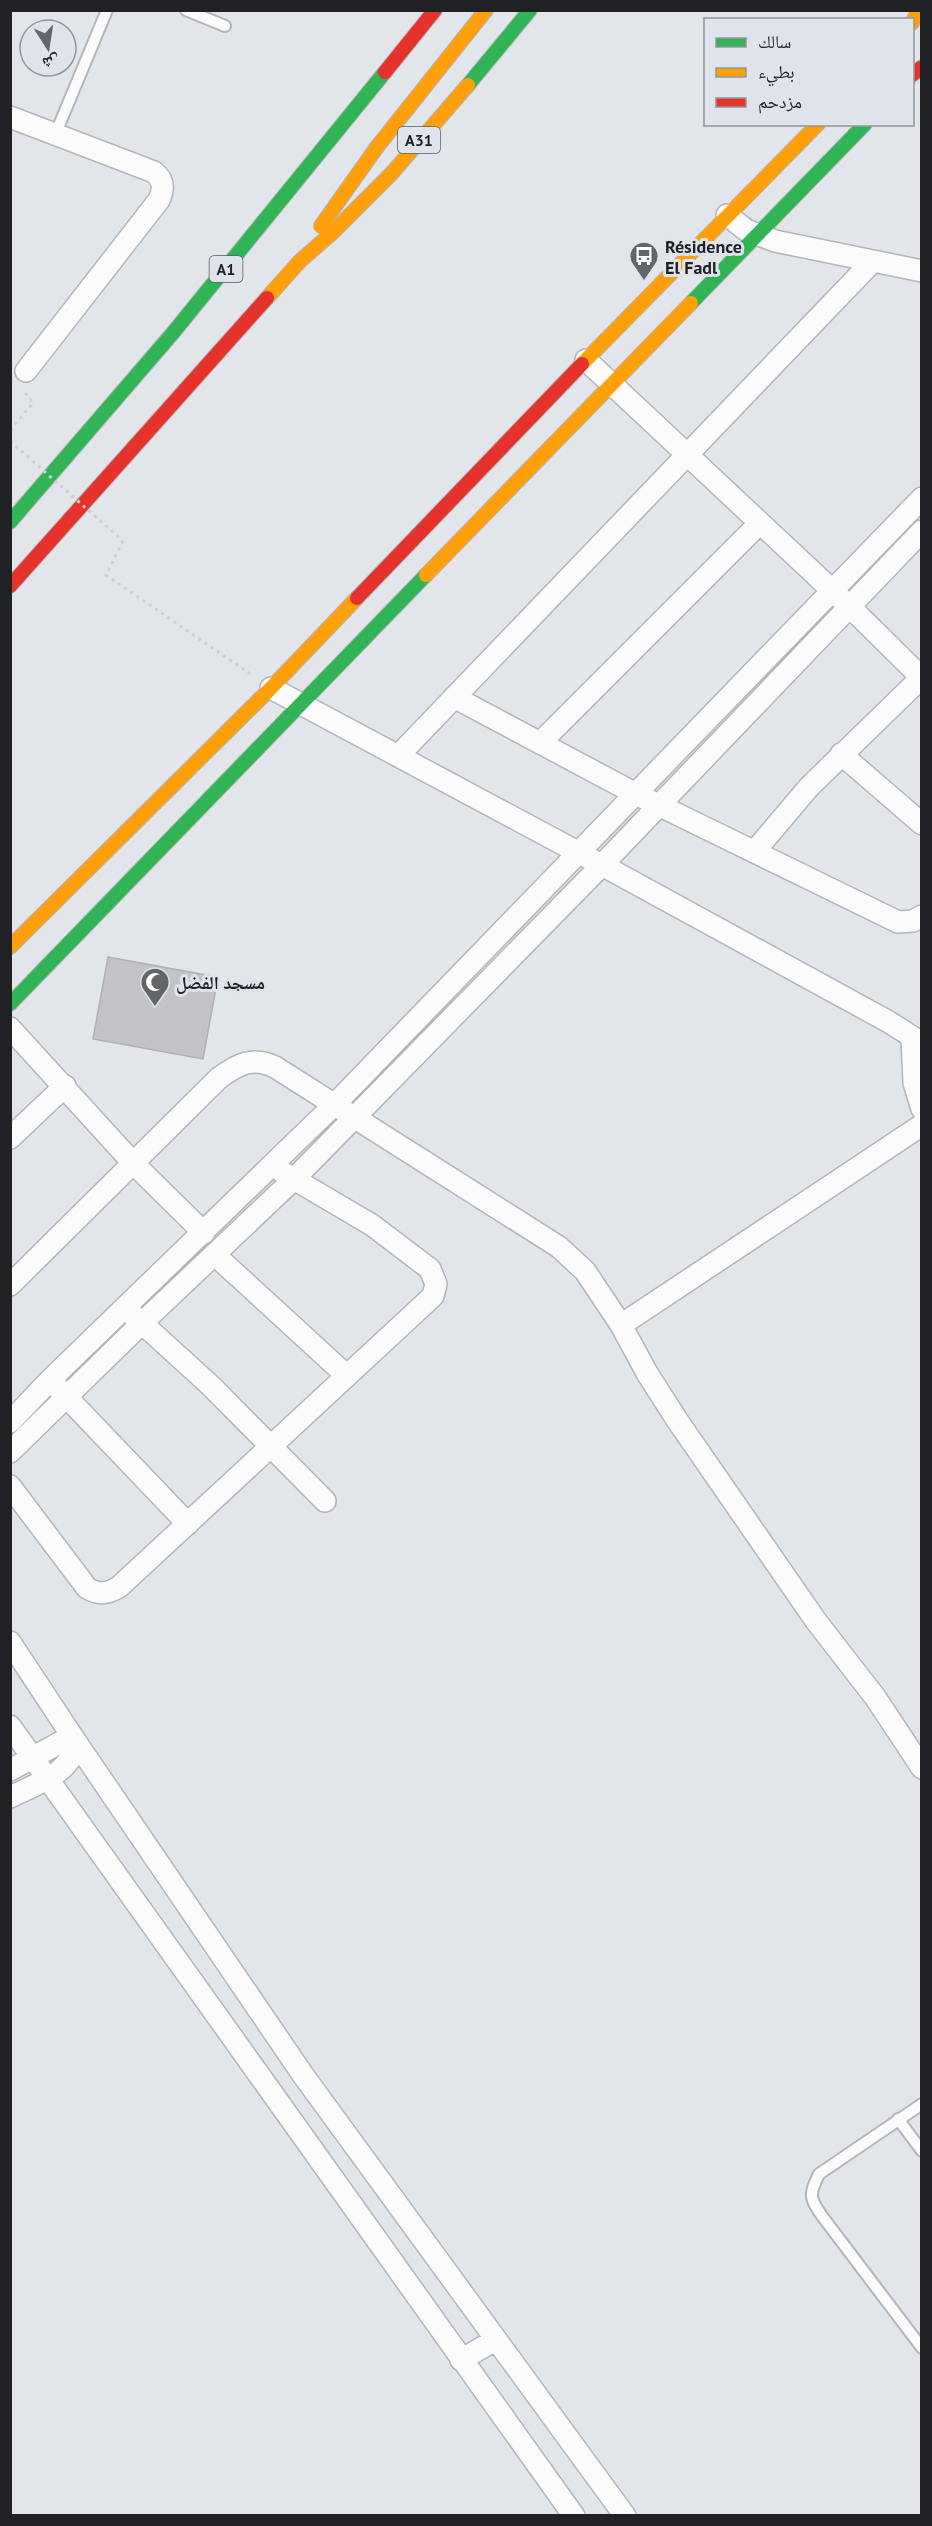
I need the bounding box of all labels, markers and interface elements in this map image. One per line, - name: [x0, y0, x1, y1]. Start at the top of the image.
- north arrow: [18, 18, 78, 78]
- legend: [704, 18, 914, 126]
- text: سالك: [758, 30, 791, 53]
- text: ش: [41, 51, 62, 74]
- text: بطيء: [758, 60, 795, 87]
- text: مزدحم: [758, 90, 802, 114]
- road number: A31: [398, 127, 440, 153]
- place label: Résidence El Fadl: [665, 235, 742, 279]
- bus stop icon: Résidence El Fadl: [628, 240, 660, 282]
- road number: A1: [210, 256, 242, 282]
- mosque icon: مسجد الفضل: [139, 966, 171, 1008]
- place label: مسجد الفضل: [176, 971, 265, 994]

